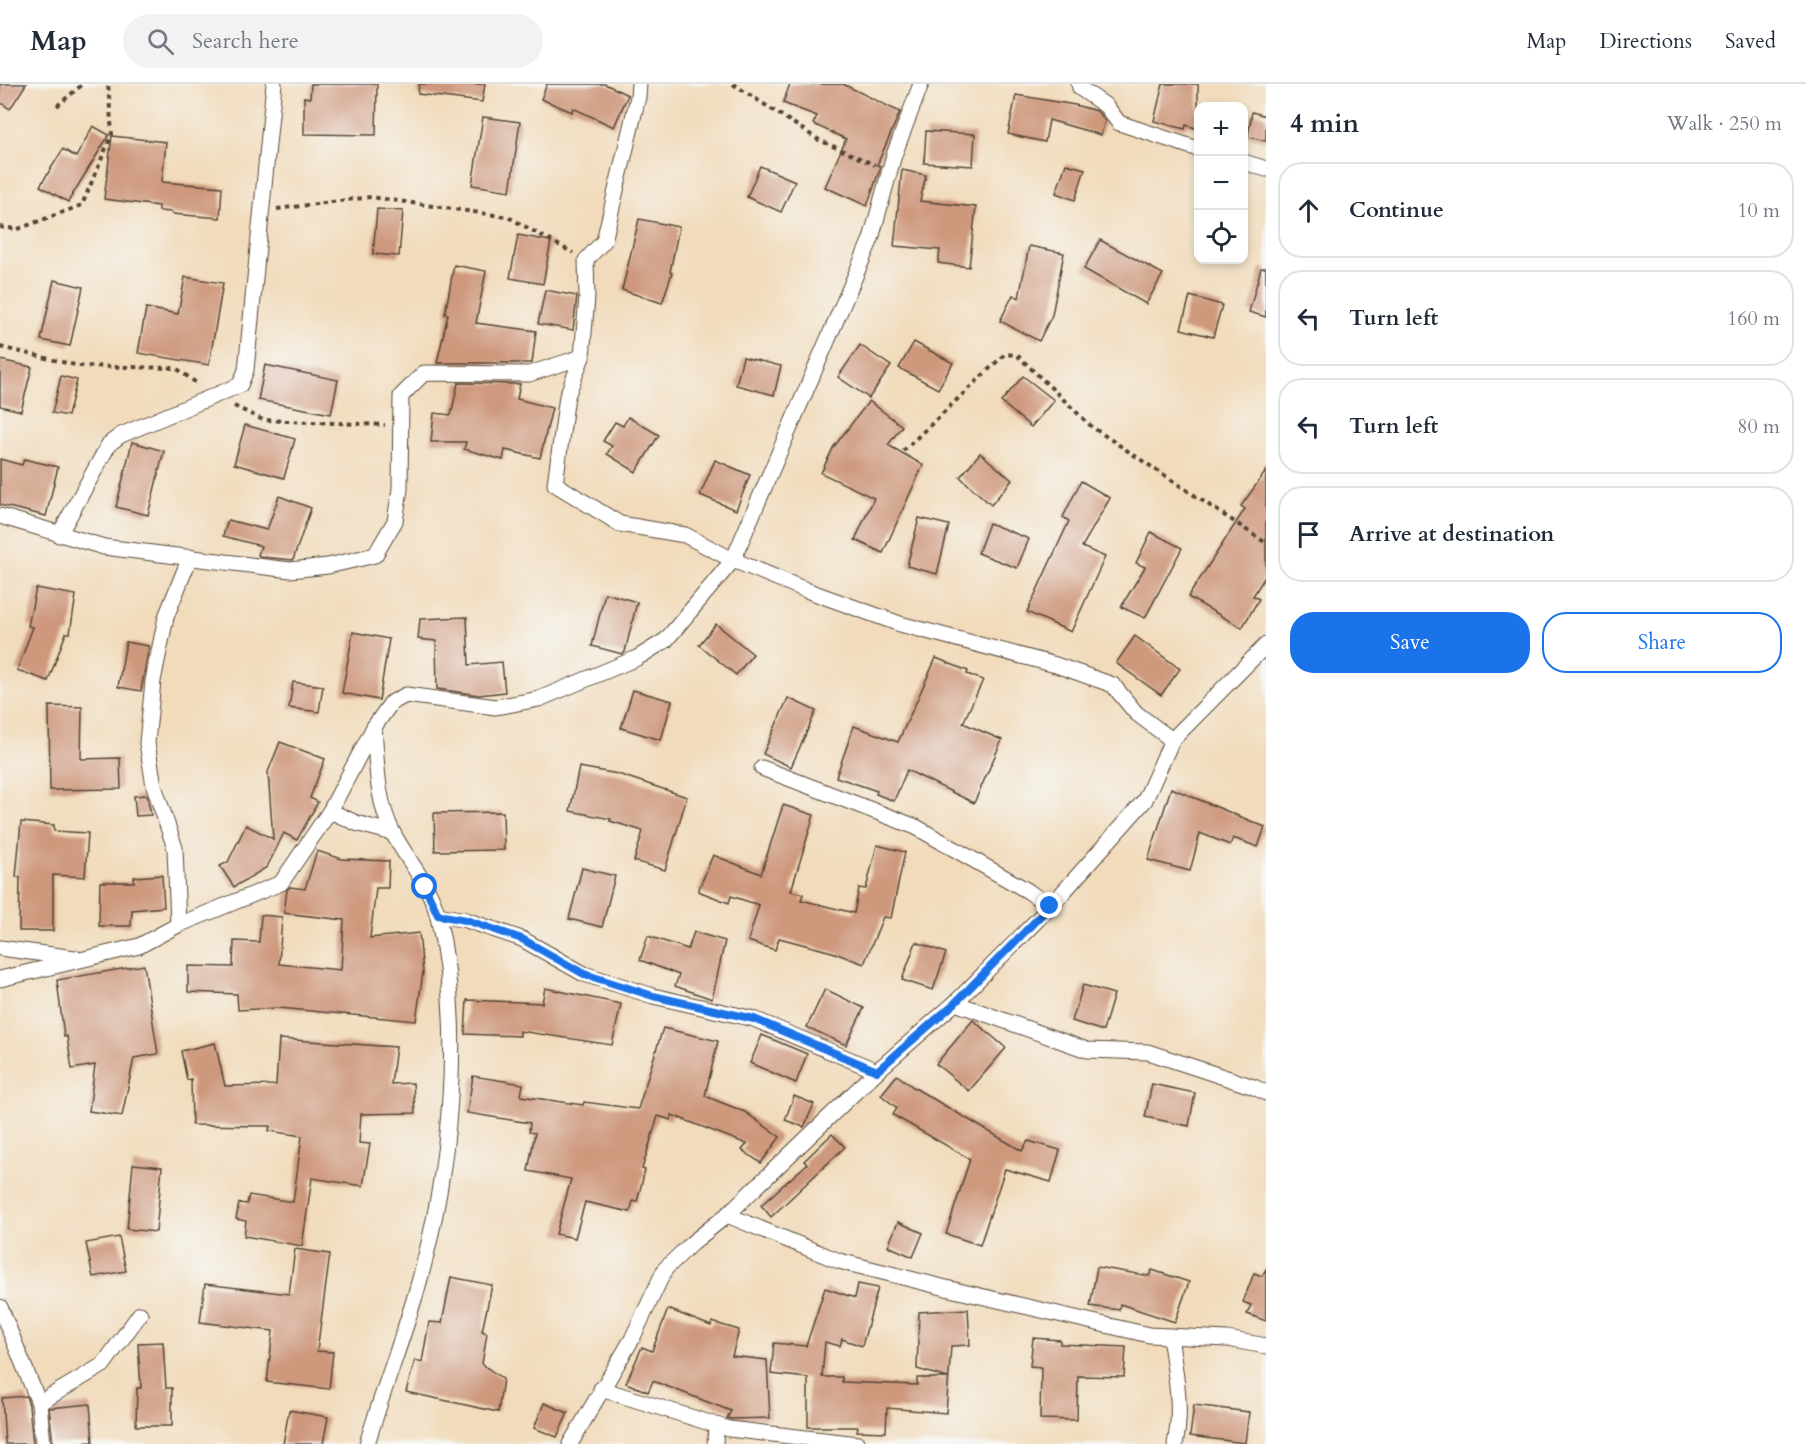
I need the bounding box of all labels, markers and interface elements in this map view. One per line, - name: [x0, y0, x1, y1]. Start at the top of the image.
- search box: [123, 14, 543, 68]
- text: Map: [30, 22, 87, 60]
- icon: search: [144, 25, 177, 58]
- text: Search here: [192, 26, 299, 56]
- text: Map: [1526, 27, 1566, 56]
- text: Directions: [1599, 27, 1692, 56]
- text: Saved: [1725, 27, 1776, 56]
- map controls: [1194, 102, 1248, 264]
- button: +: [1194, 102, 1248, 156]
- text: 4 min: [1290, 106, 1359, 141]
- text: Walk · 250 m: [1667, 110, 1782, 137]
- button: −: [1194, 156, 1248, 210]
- icon: ahead: [1292, 194, 1325, 227]
- text: Continue: [1349, 195, 1444, 225]
- text: 10 m: [1737, 197, 1780, 224]
- button: locate: [1194, 210, 1248, 264]
- icon: left: [1292, 302, 1325, 335]
- text: Turn left: [1349, 303, 1438, 333]
- text: 160 m: [1727, 305, 1780, 332]
- icon: left: [1292, 410, 1325, 443]
- text: Turn left: [1349, 411, 1438, 441]
- text: 80 m: [1737, 413, 1780, 440]
- icon: arrive: [1292, 518, 1325, 551]
- text: Arrive at destination: [1349, 519, 1554, 549]
- button: Save: [1290, 612, 1530, 673]
- button: Share: [1542, 612, 1782, 673]
- route start: [411, 873, 437, 899]
- route end: [1036, 892, 1062, 918]

